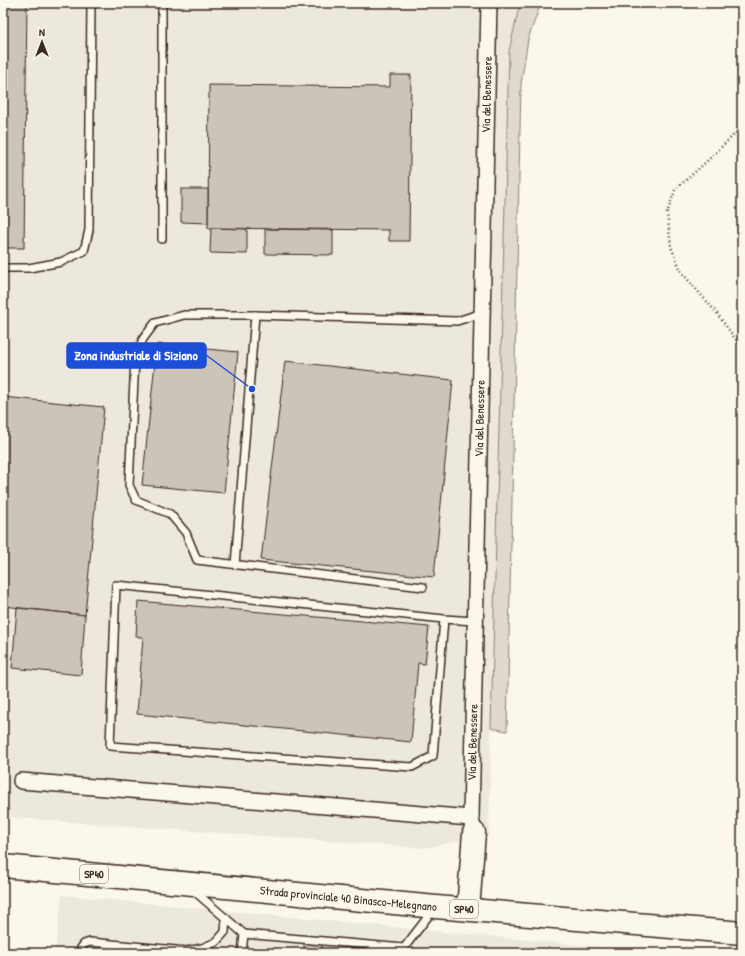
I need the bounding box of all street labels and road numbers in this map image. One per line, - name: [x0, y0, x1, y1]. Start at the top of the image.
- street label: Via del Benessere: [477, 56, 496, 133]
- street label: Via del Benessere: [470, 380, 489, 457]
- street label: Via del Benessere: [463, 703, 482, 781]
- road number: SP40: [80, 865, 108, 883]
- street label: Strada provinciale 40 Binasco-Melegnano: [259, 881, 438, 915]
- road number: SP40: [450, 900, 478, 918]

